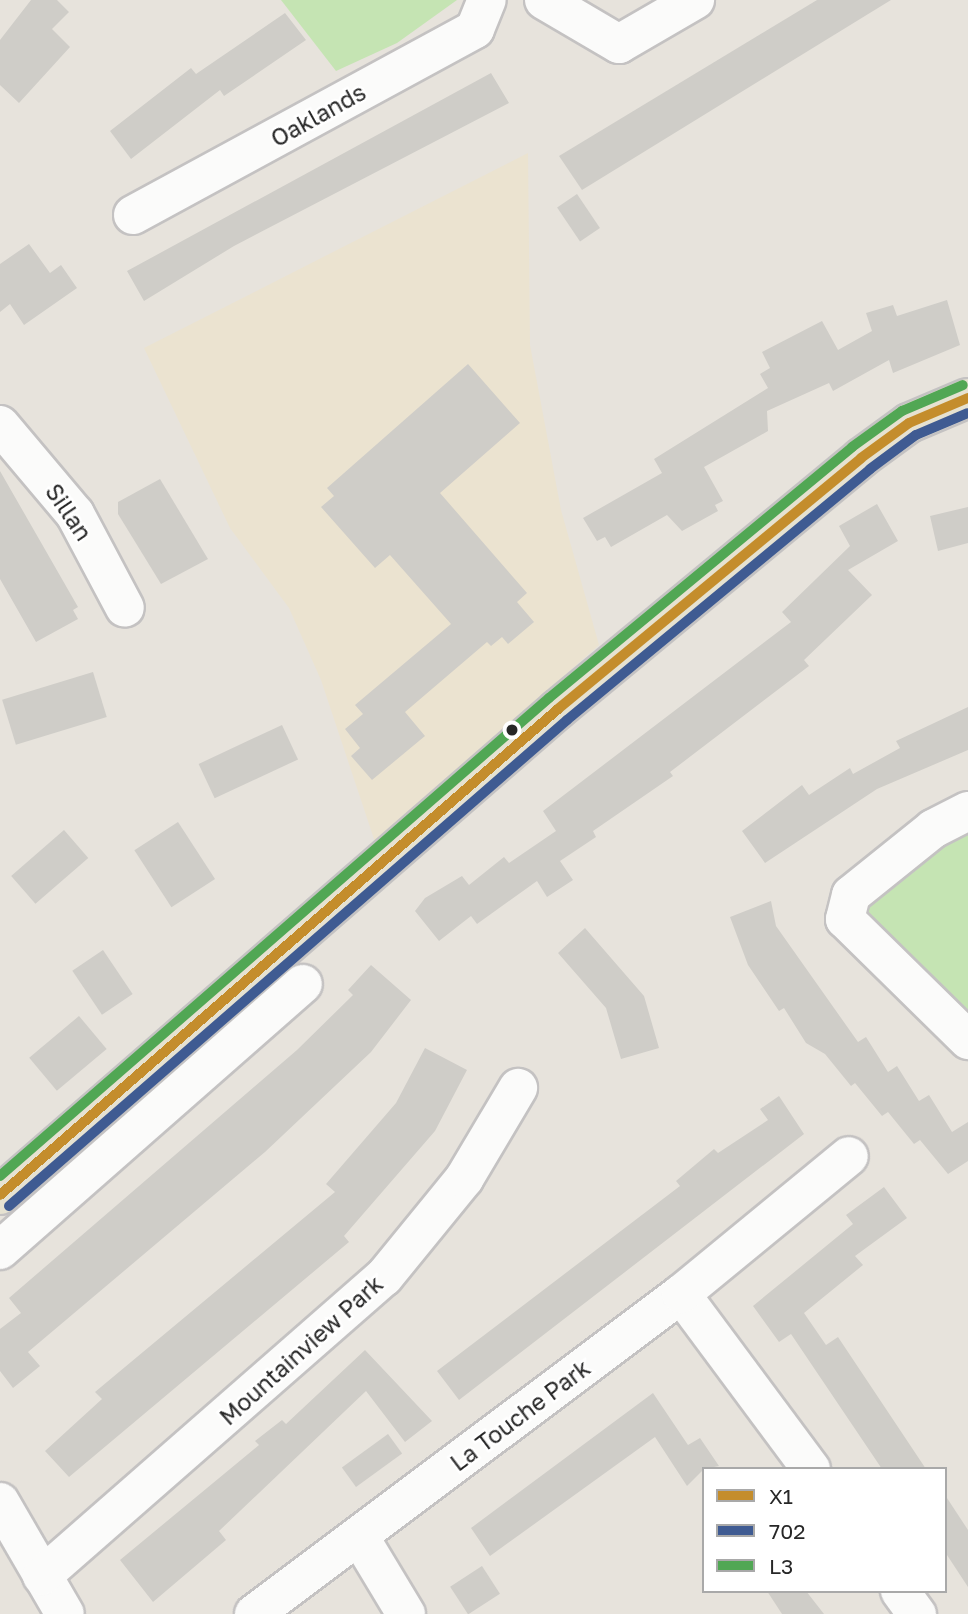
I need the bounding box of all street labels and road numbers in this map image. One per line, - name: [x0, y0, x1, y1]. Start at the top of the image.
- street label: Oaklands: [266, 78, 370, 152]
- street label: Sillan: [40, 478, 98, 546]
- street label: Mountainview Park: [214, 1270, 388, 1430]
- street label: La Touche Park: [445, 1354, 595, 1476]

